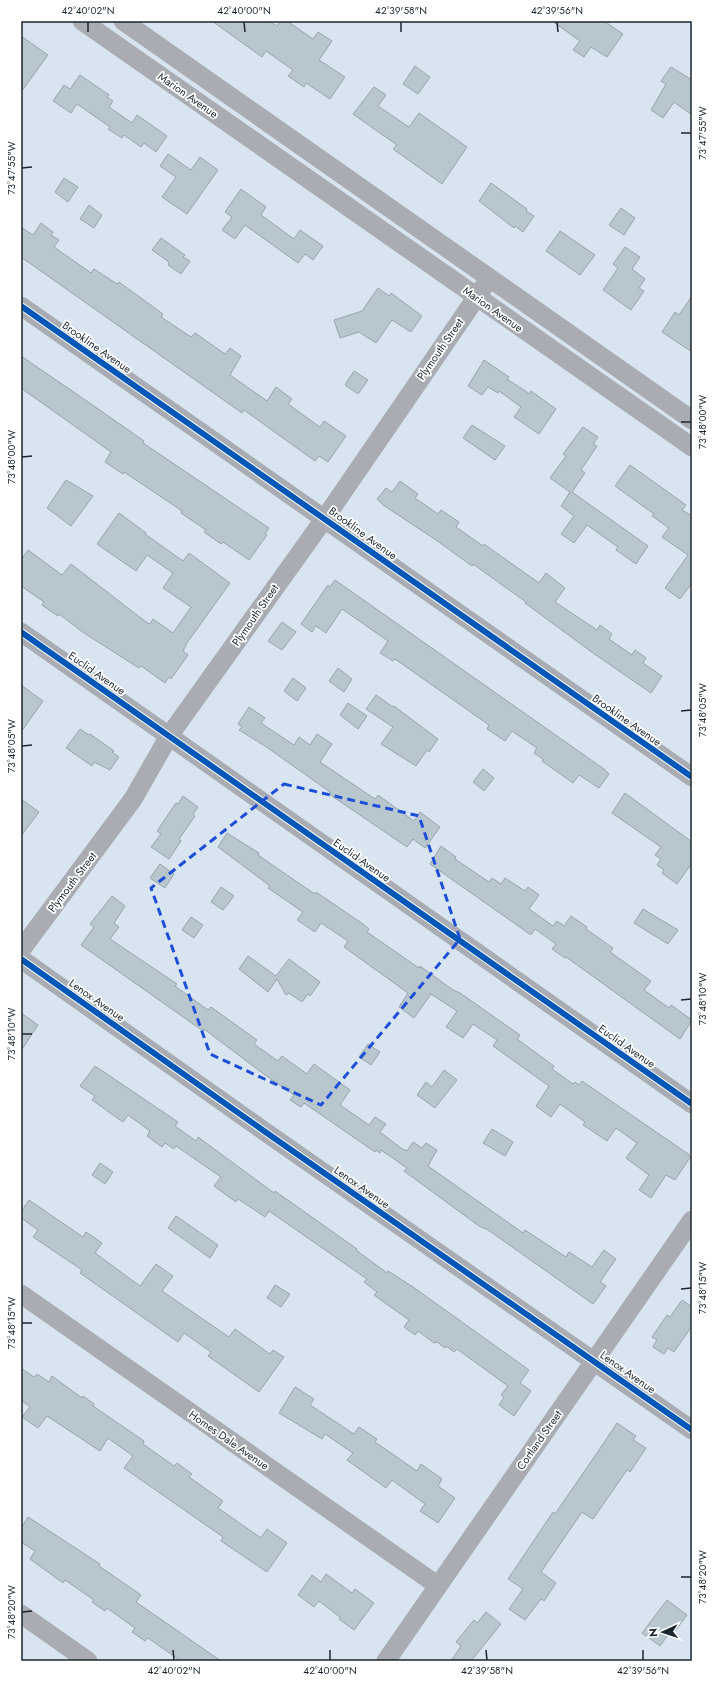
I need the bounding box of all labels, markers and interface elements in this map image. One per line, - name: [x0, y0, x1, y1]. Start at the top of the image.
- text: 42°40'02"N: [61, 3, 115, 18]
- text: 42°40'00"N: [217, 3, 271, 18]
- text: 42°39'58"N: [375, 3, 427, 18]
- text: 42°39'56"N: [531, 3, 583, 18]
- street label: Marion Avenue: [155, 68, 222, 122]
- text: 73°47'55"W: [695, 106, 710, 160]
- text: 73°47'55"W: [4, 141, 19, 195]
- street label: Marion Avenue: [460, 282, 527, 336]
- street label: Plymouth Street: [413, 315, 467, 383]
- street label: Brookline Avenue: [59, 317, 135, 377]
- text: 73°48'00"W: [695, 395, 710, 449]
- text: 73°48'00"W: [4, 430, 19, 484]
- street label: Brookline Avenue: [326, 503, 401, 563]
- street label: Plymouth Street: [228, 581, 282, 649]
- street label: Euclid Avenue: [65, 647, 129, 699]
- text: 73°48'05"W: [695, 683, 710, 737]
- street label: Brookline Avenue: [589, 690, 665, 750]
- text: 73°48'05"W: [4, 719, 19, 773]
- street label: Euclid Avenue: [330, 834, 394, 886]
- street label: Plymouth Street: [44, 848, 100, 915]
- text: 73°48'10"W: [695, 973, 710, 1025]
- street label: Lenox Avenue: [66, 975, 128, 1025]
- text: 73°48'10"W: [4, 1008, 19, 1060]
- street label: Euclid Avenue: [595, 1020, 659, 1072]
- street label: Lenox Avenue: [331, 1162, 393, 1212]
- text: 73°48'15"W: [695, 1262, 710, 1314]
- text: 73°48'15"W: [4, 1297, 19, 1349]
- street label: Lenox Avenue: [597, 1347, 659, 1397]
- street label: Homes Dale Avenue: [186, 1406, 273, 1474]
- street label: Cortland Street: [513, 1407, 566, 1473]
- text: 73°48'20"W: [695, 1550, 710, 1604]
- text: 73°48'20"W: [4, 1585, 19, 1639]
- north arrow: [643, 1612, 683, 1652]
- text: N: [645, 1628, 661, 1637]
- text: 42°40'02"N: [147, 1663, 201, 1678]
- text: 42°40'00"N: [303, 1663, 357, 1678]
- text: 42°39'58"N: [461, 1663, 513, 1678]
- text: 42°39'56"N: [617, 1663, 669, 1678]

